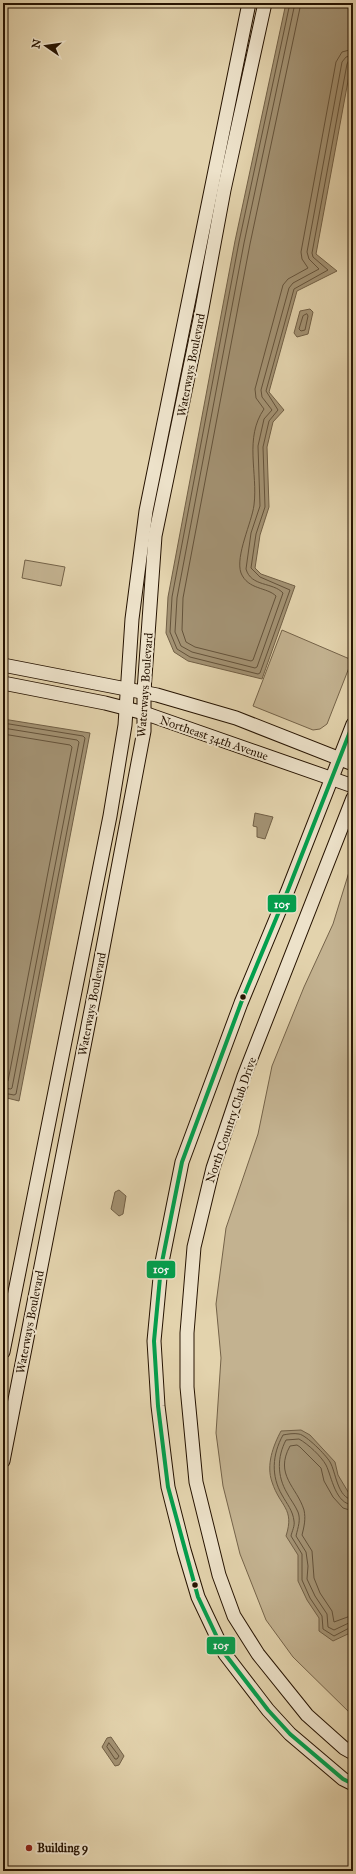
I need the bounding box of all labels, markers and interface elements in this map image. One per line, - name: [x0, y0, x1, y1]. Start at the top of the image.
- north arrow: [26, 26, 66, 66]
- text: N: [29, 37, 44, 50]
- street label: Waterways Boulevard: [174, 312, 208, 418]
- street label: Waterways Boulevard: [134, 632, 156, 738]
- street label: Northeast 34th Avenue: [158, 713, 270, 763]
- line badge: 105: [267, 894, 297, 913]
- text: 105: [274, 898, 291, 911]
- street label: Waterways Boulevard: [75, 951, 109, 1057]
- unlabelled marker: [238, 992, 248, 1002]
- street label: North Country Club Drive: [203, 1055, 259, 1185]
- line badge: 105: [146, 1260, 176, 1279]
- text: 105: [153, 1263, 170, 1276]
- street label: Waterways Boulevard: [13, 1269, 47, 1375]
- unlabelled marker: [190, 1580, 200, 1590]
- line badge: 105: [206, 1636, 236, 1655]
- text: 105: [213, 1639, 230, 1652]
- place label: Building 9: [37, 1841, 88, 1856]
- marker: Building 9: [24, 1843, 34, 1853]

